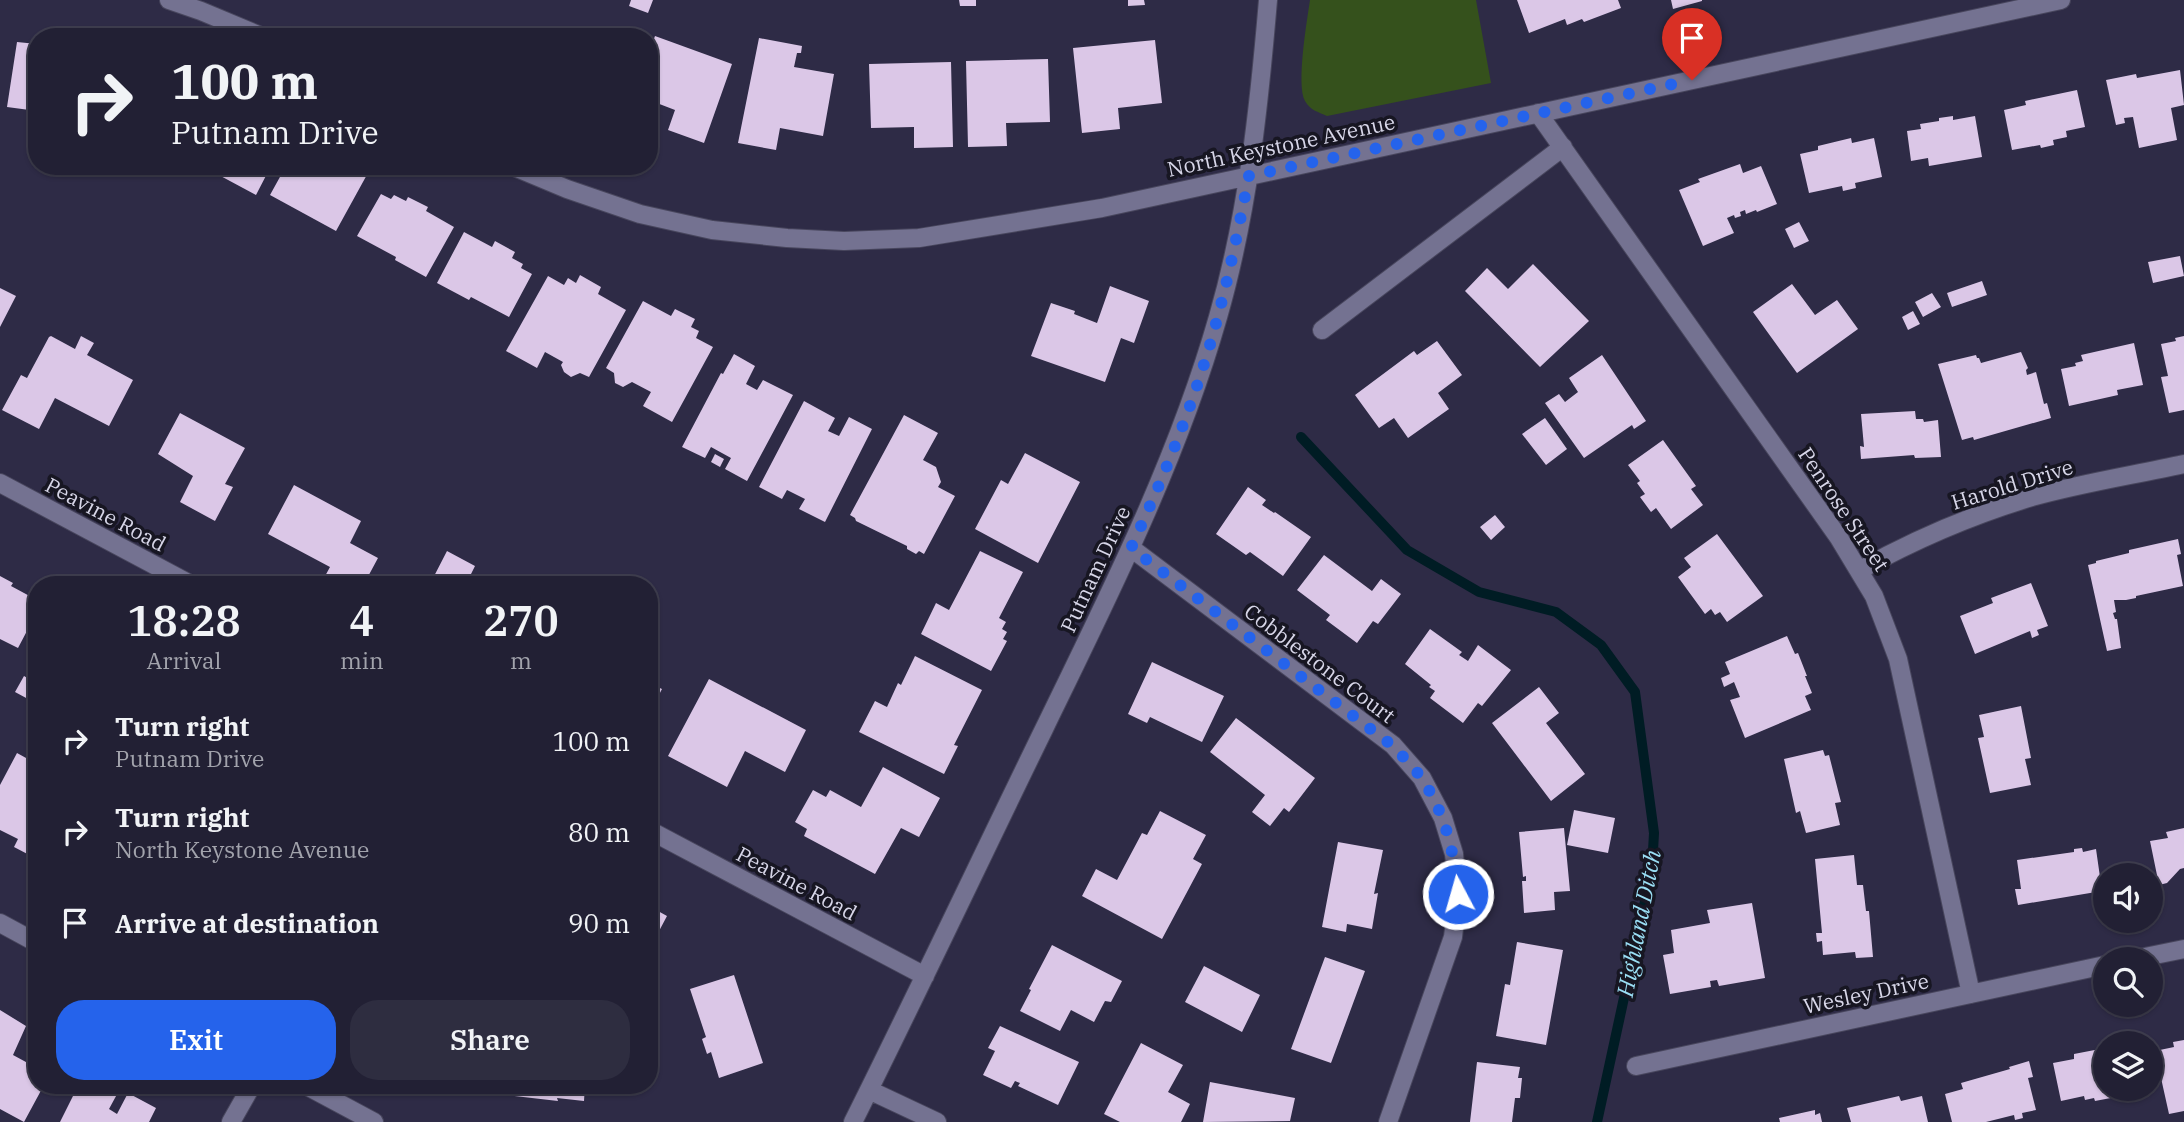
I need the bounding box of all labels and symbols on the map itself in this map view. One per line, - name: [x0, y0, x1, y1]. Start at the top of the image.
- pin: [1662, 8, 1722, 80]
- street label: North Keystone Avenue: [1165, 107, 1397, 183]
- street label: Penrose Street: [1792, 442, 1896, 576]
- street label: Harold Drive: [1948, 452, 2076, 516]
- street label: Peavine Road: [41, 470, 171, 558]
- street label: Putnam Drive: [1054, 501, 1136, 637]
- street label: Cobblestone Court: [1239, 597, 1401, 729]
- street label: Peavine Road: [732, 839, 862, 927]
- water label: Highland Ditch: [1609, 847, 1667, 1000]
- position arrow: [1421, 857, 1495, 931]
- street label: Wesley Drive: [1801, 966, 1931, 1020]

